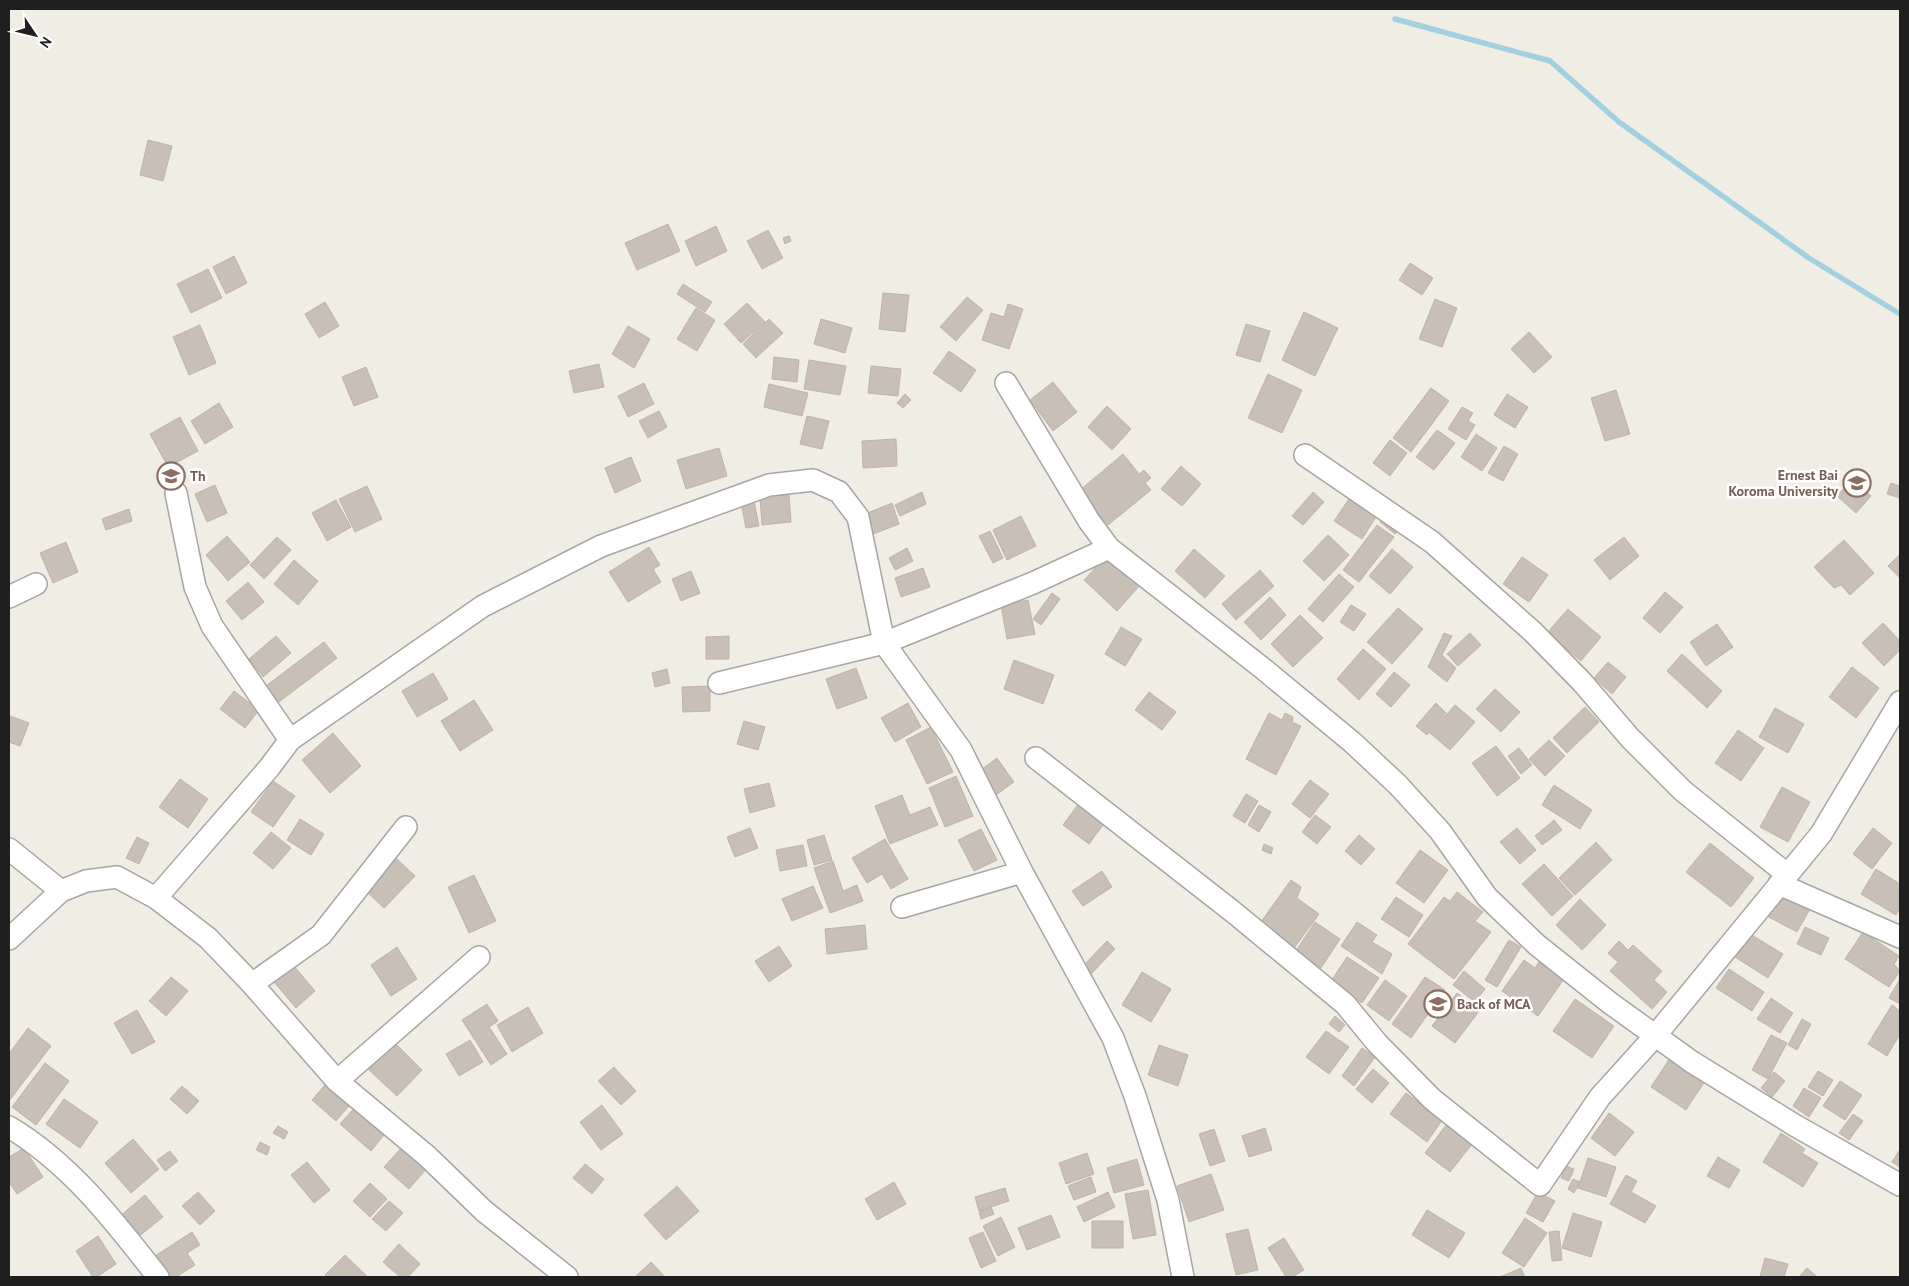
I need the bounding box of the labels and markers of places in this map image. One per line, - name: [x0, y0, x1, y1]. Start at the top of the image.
- school or university icon: Th: [156, 461, 186, 491]
- place label: Ernest Bai Koroma University: [1729, 466, 1838, 500]
- place label: Th: [190, 467, 206, 485]
- school or university icon: Ernest Bai Koroma University: [1842, 468, 1872, 498]
- school or university icon: Back of MCA: [1423, 989, 1453, 1019]
- place label: Back of MCA: [1457, 995, 1531, 1013]

